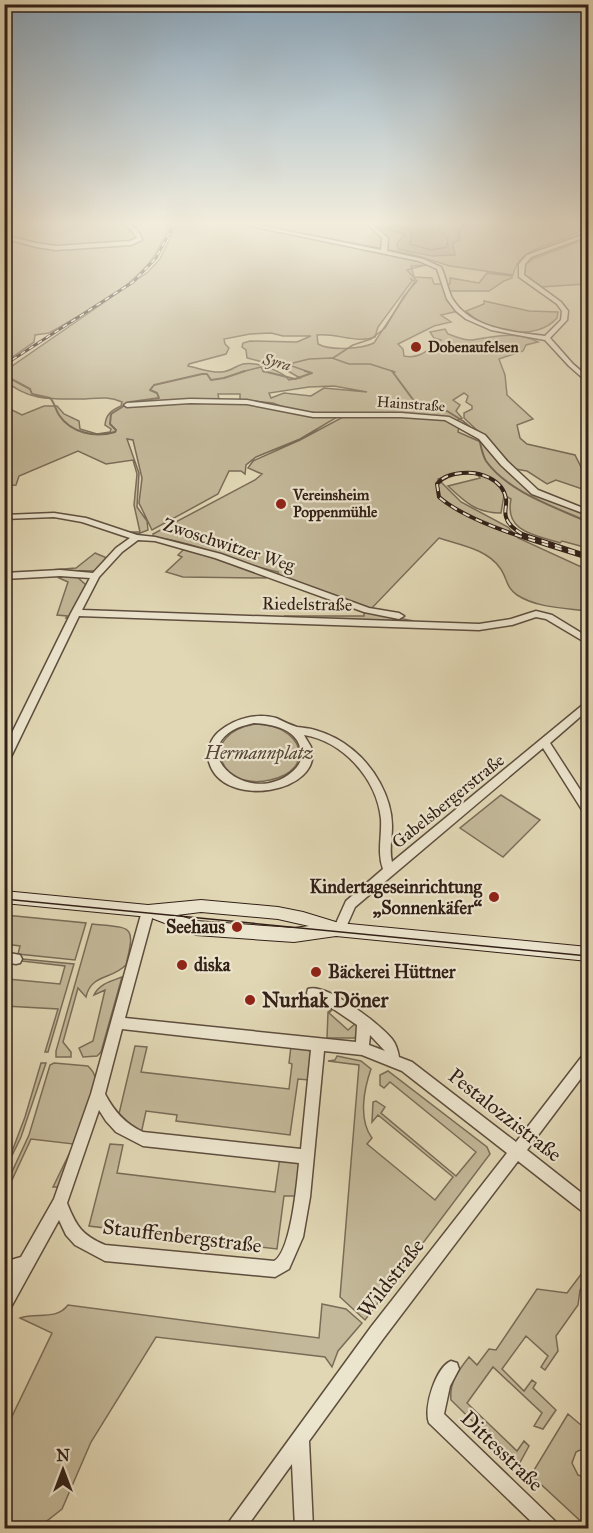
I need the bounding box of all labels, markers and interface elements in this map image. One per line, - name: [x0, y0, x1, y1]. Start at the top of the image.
- place label: Dobenaufelsen: [428, 338, 519, 356]
- marker: Dobenaufelsen: [409, 340, 423, 354]
- water label: Syra: [260, 349, 293, 375]
- street label: Hainstraße: [376, 393, 446, 415]
- place label: Vereinsheim Poppenmühle: [292, 486, 378, 522]
- marker: Vereinsheim Poppenmühle: [274, 497, 288, 511]
- street label: Zwoschwitzer Weg: [160, 513, 298, 578]
- street label: Riedelstraße: [262, 592, 352, 616]
- park label: Hermannplatz: [203, 742, 314, 765]
- street label: Gabelsbergerstraße: [387, 749, 509, 854]
- place label: Kindertageseinrichtung „Sonnenkäfer“: [309, 876, 483, 919]
- marker: Kindertageseinrichtung „Sonnenkäfer“: [487, 890, 501, 904]
- place label: Seehaus: [166, 916, 225, 938]
- marker: Seehaus: [230, 920, 244, 934]
- place label: diska: [194, 954, 231, 976]
- marker: diska: [175, 958, 189, 972]
- place label: Bäckerei Hüttner: [328, 961, 457, 983]
- marker: Bäckerei Hüttner: [309, 965, 323, 979]
- place label: Nurhak Döner: [262, 987, 390, 1013]
- marker: Nurhak Döner: [243, 993, 257, 1007]
- street label: Pestalozzistraße: [443, 1063, 567, 1168]
- street label: Stauffenbergstraße: [101, 1213, 263, 1259]
- street label: Wildstraße: [352, 1233, 430, 1323]
- street label: Dittesstraße: [455, 1405, 549, 1497]
- north arrow: [33, 1440, 93, 1500]
- text: N: [56, 1446, 70, 1465]

